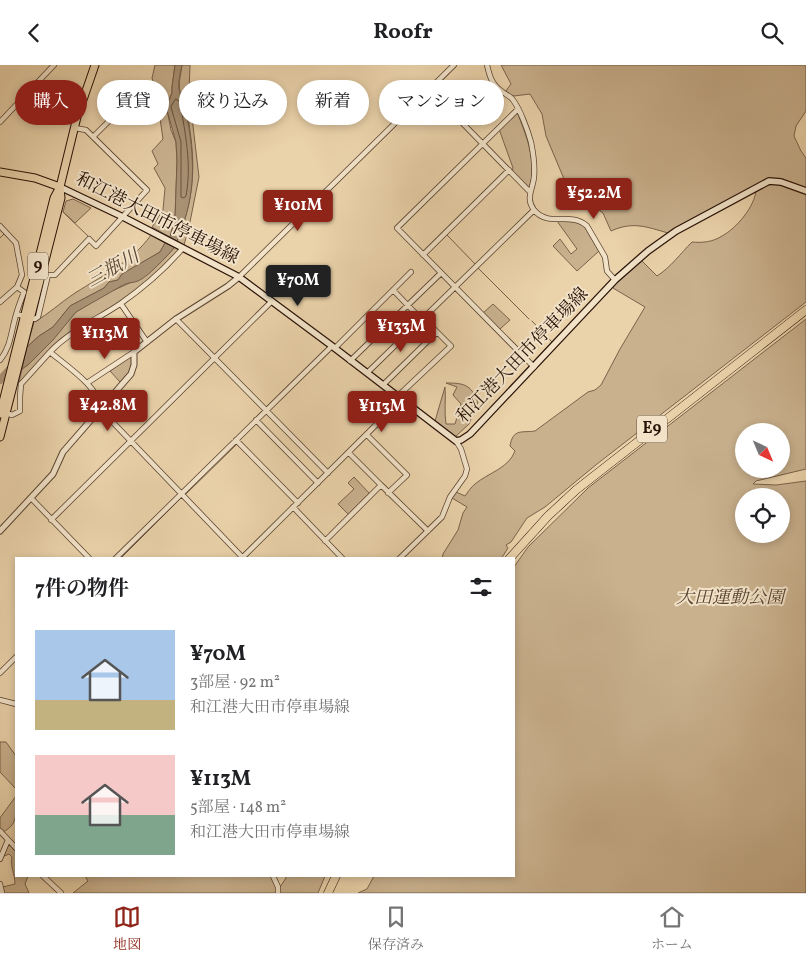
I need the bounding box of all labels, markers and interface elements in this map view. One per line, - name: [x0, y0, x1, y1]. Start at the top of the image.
- text: Roofr: [373, 17, 433, 48]
- icon: back: [20, 19, 48, 47]
- icon: search: [758, 19, 786, 47]
- chip: 購入: [15, 80, 87, 125]
- chip: 賃貸: [97, 80, 169, 125]
- chip: 絞り込み: [179, 80, 287, 125]
- chip: 新着: [297, 80, 369, 125]
- chip: マンション: [379, 80, 504, 125]
- street label: 和江港大田市停車場線: [71, 167, 243, 271]
- pin: ¥52.2M: [553, 177, 635, 220]
- text: ¥52.2M: [567, 183, 621, 205]
- pin: ¥101M: [263, 189, 333, 232]
- text: ¥101M: [274, 195, 322, 217]
- water label: 三瓶川: [82, 243, 146, 294]
- road number: 9: [28, 253, 48, 280]
- pin: ¥70M: [268, 265, 328, 307]
- text: ¥70M: [277, 270, 319, 292]
- street label: 和江港大田市停車場線: [451, 283, 595, 429]
- pin: ¥133M: [366, 311, 436, 353]
- text: ¥133M: [377, 316, 425, 338]
- pin: ¥113M: [70, 317, 140, 360]
- text: ¥113M: [82, 323, 128, 345]
- pin: ¥42.8M: [67, 389, 149, 432]
- pin: ¥113M: [347, 391, 417, 433]
- text: ¥42.8M: [80, 395, 136, 417]
- text: ¥113M: [359, 396, 405, 418]
- road number: E9: [637, 415, 667, 443]
- north arrow: [735, 423, 790, 477]
- map controls: [735, 423, 790, 543]
- button: locate: [735, 488, 790, 543]
- icon: filters: [467, 573, 495, 601]
- text: 7件の物件: [35, 575, 129, 604]
- park label: 大田運動公園: [676, 586, 787, 611]
- text: ¥70M: [190, 640, 246, 669]
- icon: home: [75, 650, 135, 710]
- text: 3部屋 · 92 m²: [190, 672, 280, 694]
- text: 和江港大田市停車場線: [190, 697, 350, 719]
- text: ¥113M: [190, 765, 251, 794]
- icon: home: [75, 775, 135, 835]
- text: 5部屋 · 148 m²: [190, 797, 286, 819]
- text: 和江港大田市停車場線: [190, 822, 350, 844]
- tab: 地図: [113, 903, 141, 955]
- tab: 保存済み: [368, 903, 424, 955]
- tab: ホーム: [651, 903, 693, 955]

